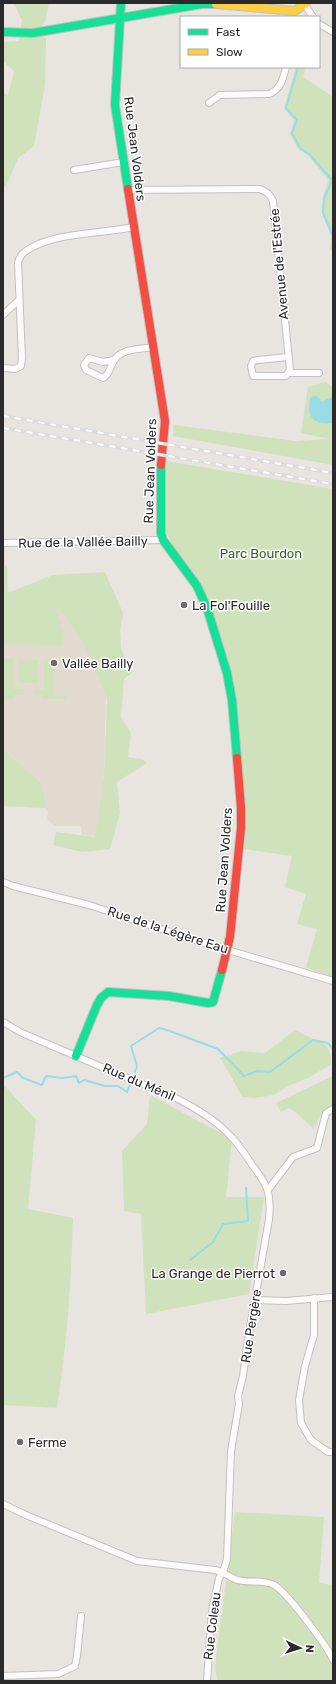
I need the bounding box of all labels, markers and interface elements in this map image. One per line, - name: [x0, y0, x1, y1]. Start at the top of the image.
- legend: [180, 16, 320, 68]
- text: Fast: [216, 25, 240, 39]
- text: Slow: [216, 45, 243, 59]
- street label: Rue Jean Volders: [121, 96, 149, 203]
- street label: Avenue de l'Estrée: [267, 208, 291, 320]
- street label: Rue Jean Volders: [141, 418, 159, 524]
- street label: Rue de la Vallée Bailly: [18, 533, 148, 551]
- park label: Parc Bourdon: [220, 546, 302, 561]
- place label: La Fol'Fouille: [192, 598, 270, 613]
- marker: La Fol'Fouille: [179, 600, 189, 610]
- place label: Vallée Bailly: [62, 656, 134, 671]
- marker: Vallée Bailly: [49, 658, 59, 668]
- street label: Rue Jean Volders: [213, 807, 235, 913]
- street label: Rue de la Légère Eau: [105, 903, 230, 958]
- street label: Rue du Ménil: [100, 1060, 178, 1104]
- place label: La Grange de Pierrot: [151, 1266, 275, 1282]
- marker: La Grange de Pierrot: [278, 1268, 288, 1278]
- street label: Rue Pergère: [238, 1288, 265, 1364]
- place label: Ferme: [28, 1435, 67, 1450]
- marker: Ferme: [15, 1437, 25, 1447]
- street label: Rue Coleau: [200, 1591, 224, 1661]
- north arrow: [280, 1628, 320, 1668]
- text: N: [303, 1644, 316, 1653]

